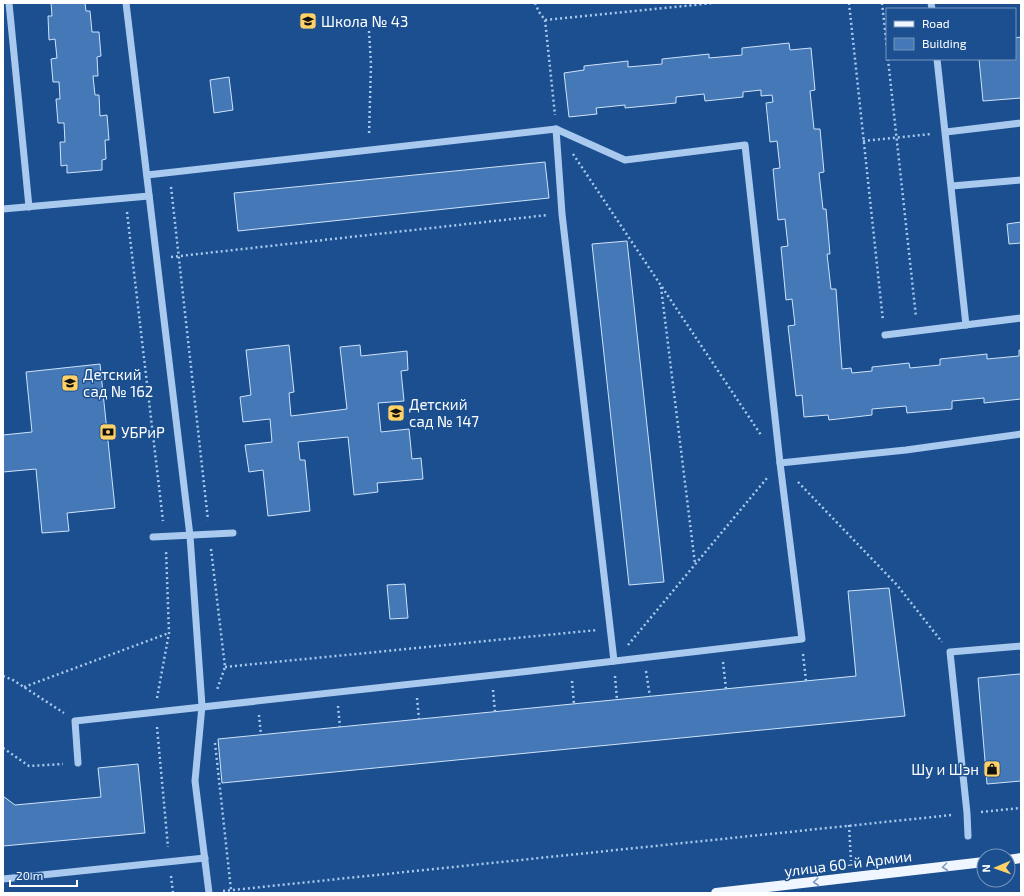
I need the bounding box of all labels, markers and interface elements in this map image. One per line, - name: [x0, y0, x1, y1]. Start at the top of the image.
- legend: [886, 8, 1016, 60]
- school or university icon: Школа № 43: [298, 11, 318, 31]
- place label: Школа № 43: [321, 12, 408, 30]
- text: Road: [922, 16, 950, 30]
- text: Building: [922, 36, 967, 50]
- place label: Детский сад № 162: [83, 365, 153, 400]
- school or university icon: Детский сад № 162: [60, 373, 80, 393]
- place label: Детский сад № 147: [409, 395, 479, 430]
- school or university icon: Детский сад № 147: [386, 403, 406, 423]
- bank icon: УБРиР: [98, 422, 118, 442]
- place label: УБРиР: [121, 423, 165, 441]
- shop icon: Шу и Шэн: [982, 759, 1002, 779]
- place label: Шу и Шэн: [911, 760, 979, 779]
- street label: улица 60-й Армии: [783, 846, 913, 881]
- north arrow: [976, 848, 1016, 888]
- scale bar: [10, 862, 77, 888]
- one-way arrow: [942, 862, 948, 871]
- text: N: [979, 864, 992, 873]
- text: 20 m: [16, 868, 43, 882]
- one-way arrow: [813, 877, 819, 886]

